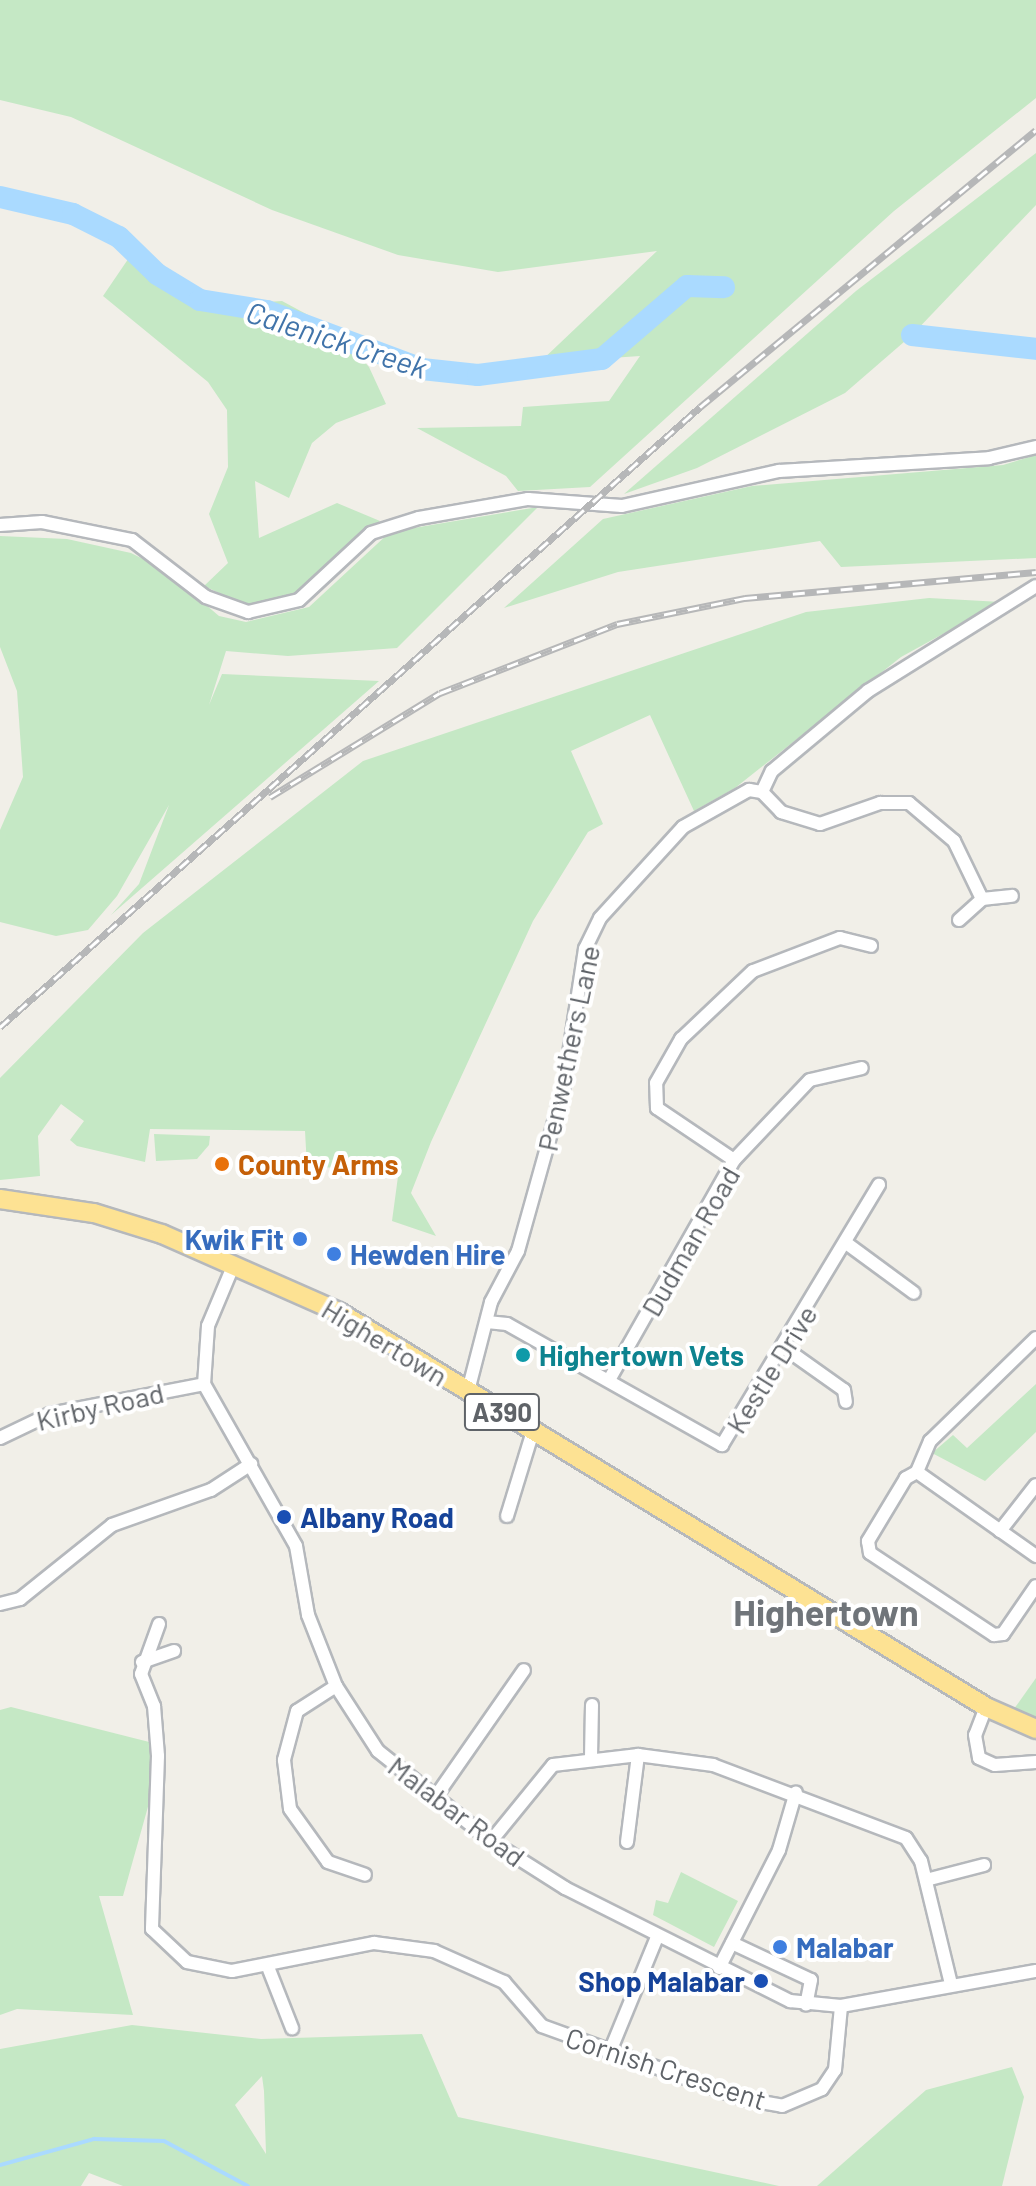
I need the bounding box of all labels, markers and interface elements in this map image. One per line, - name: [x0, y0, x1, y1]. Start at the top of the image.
- water label: Calenick Creek: [242, 293, 432, 385]
- street label: Penwethers Lane: [530, 942, 606, 1154]
- place label: County Arms: [238, 1147, 398, 1181]
- marker: County Arms: [213, 1155, 231, 1173]
- street label: Dudman Road: [634, 1160, 746, 1322]
- place label: Kwik Fit: [185, 1222, 284, 1256]
- marker: Kwik Fit: [291, 1230, 309, 1248]
- place label: Hewden Hire: [350, 1237, 506, 1271]
- marker: Hewden Hire: [325, 1245, 343, 1263]
- street label: Highertown: [316, 1291, 454, 1393]
- street label: Kestle Drive: [719, 1299, 823, 1439]
- place label: Highertown Vets: [539, 1338, 744, 1372]
- marker: Highertown Vets: [514, 1346, 532, 1364]
- street label: Kirby Road: [33, 1375, 167, 1437]
- road number: A390: [462, 1390, 542, 1434]
- place label: Albany Road: [300, 1500, 454, 1534]
- marker: Albany Road: [275, 1508, 293, 1526]
- district label: Highertown: [733, 1590, 919, 1634]
- street label: Malabar Road: [382, 1749, 532, 1873]
- place label: Malabar: [796, 1930, 894, 1964]
- marker: Malabar: [771, 1938, 789, 1956]
- place label: Shop Malabar: [578, 1964, 745, 1998]
- marker: Shop Malabar: [752, 1972, 770, 1990]
- street label: Cornish Crescent: [562, 2020, 770, 2116]

